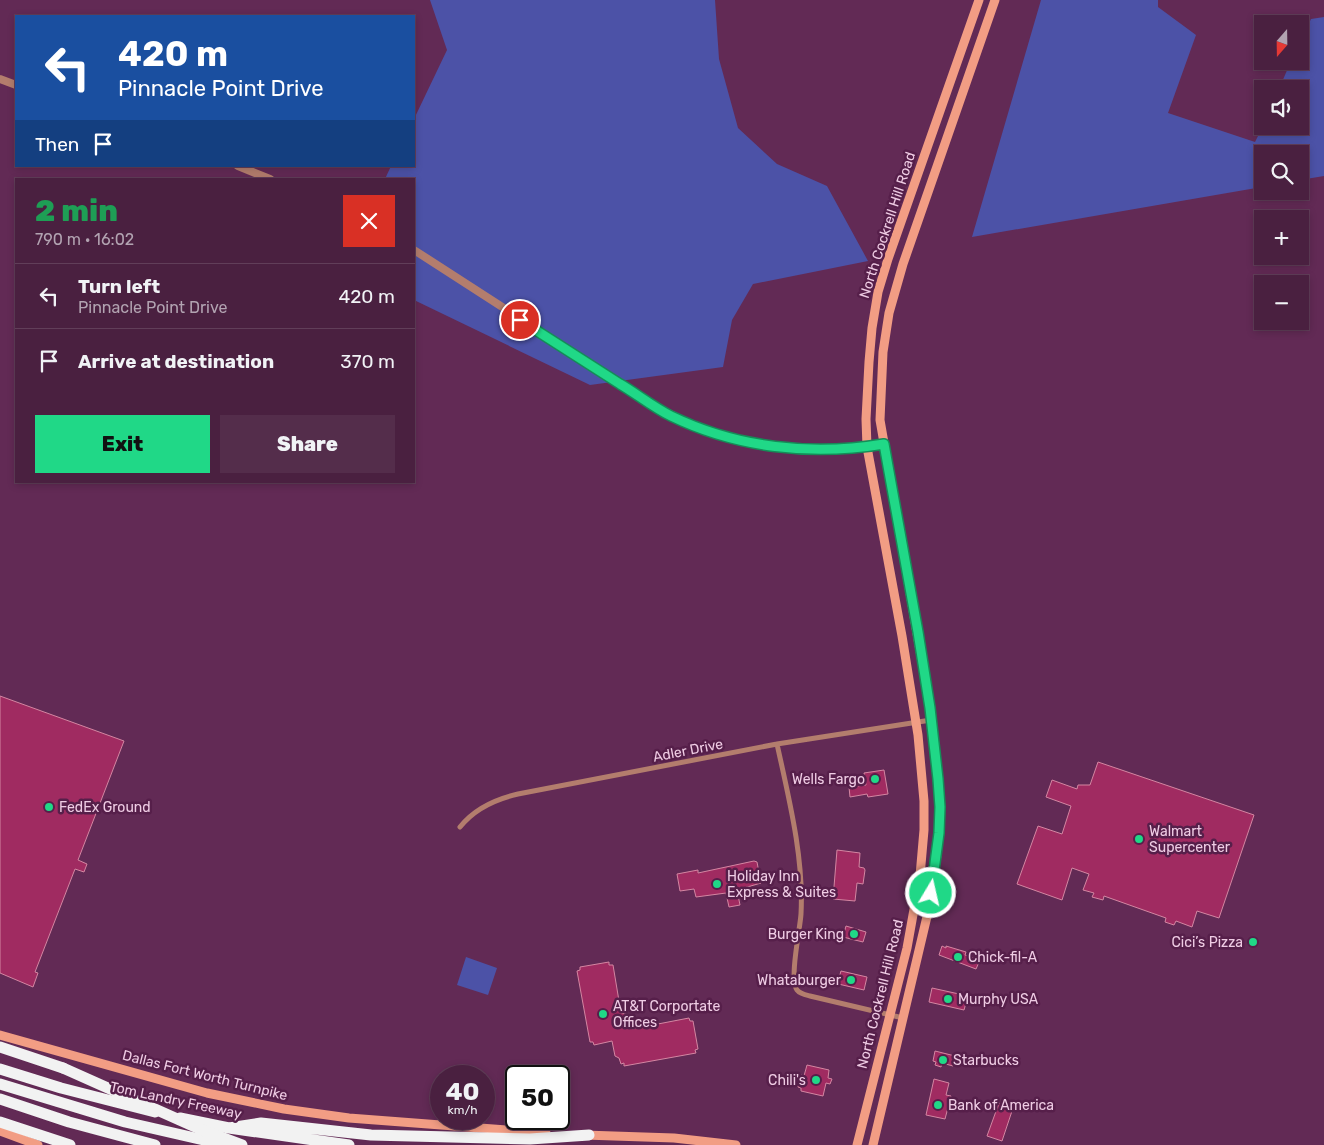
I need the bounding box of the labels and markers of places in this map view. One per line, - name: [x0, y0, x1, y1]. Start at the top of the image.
- pin: [499, 299, 541, 341]
- place label: Wells Fargo: [792, 771, 865, 788]
- marker: Wells Fargo: [869, 773, 881, 785]
- place label: FedEx Ground: [59, 799, 151, 816]
- marker: FedEx Ground: [43, 801, 55, 813]
- place label: Walmart Supercenter: [1149, 823, 1231, 856]
- marker: Walmart Supercenter: [1133, 833, 1145, 845]
- place label: Holiday Inn Express & Suites: [727, 868, 836, 901]
- marker: Holiday Inn Express & Suites: [711, 878, 723, 890]
- place label: Burger King: [768, 926, 844, 943]
- marker: Burger King: [848, 928, 860, 940]
- place label: Cici’s Pizza: [1172, 934, 1243, 951]
- marker: Cici’s Pizza: [1247, 936, 1259, 948]
- place label: Chick-fil-A: [968, 949, 1038, 966]
- marker: Chick-fil-A: [952, 951, 964, 963]
- place label: Whataburger: [757, 972, 842, 989]
- marker: Whataburger: [845, 974, 857, 986]
- place label: Murphy USA: [958, 991, 1039, 1008]
- marker: Murphy USA: [942, 993, 954, 1005]
- place label: AT&T Corportate Offices: [613, 998, 720, 1031]
- marker: AT&T Corportate Offices: [597, 1008, 609, 1020]
- place label: Starbucks: [953, 1052, 1019, 1069]
- marker: Starbucks: [937, 1054, 949, 1066]
- place label: Chili's: [768, 1072, 806, 1089]
- marker: Chili's: [810, 1074, 822, 1086]
- place label: Bank of America: [948, 1097, 1054, 1114]
- marker: Bank of America: [932, 1099, 944, 1111]

